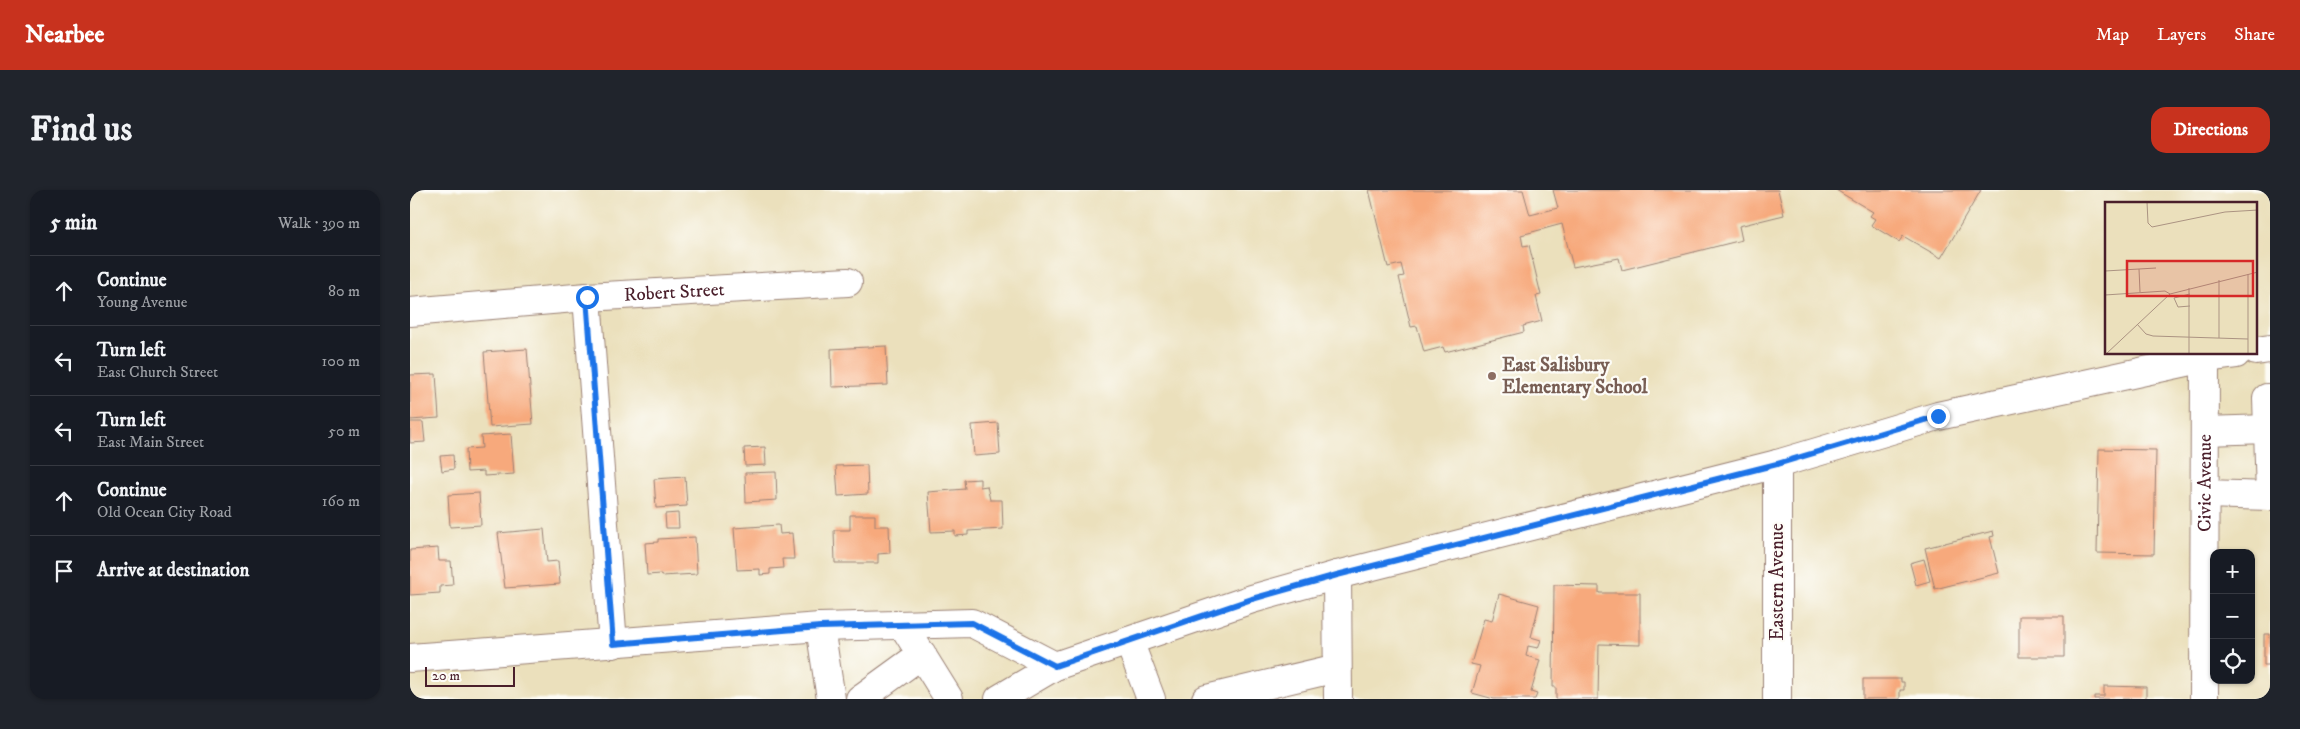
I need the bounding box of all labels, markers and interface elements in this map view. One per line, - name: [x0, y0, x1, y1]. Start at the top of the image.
- text: Nearbee: [25, 20, 104, 50]
- text: Map: [2096, 24, 2129, 46]
- text: Layers: [2157, 24, 2206, 46]
- text: Share: [2234, 24, 2275, 46]
- button: Directions: [2151, 107, 2270, 153]
- text: Find us: [30, 108, 132, 152]
- inset map: [2105, 202, 2258, 355]
- text: 5 min: [50, 210, 97, 236]
- text: Walk · 390 m: [278, 213, 360, 233]
- text: Continue: [97, 269, 167, 292]
- icon: ahead: [50, 277, 78, 305]
- street label: Robert Street: [623, 278, 725, 306]
- text: 80 m: [328, 281, 360, 301]
- route start: [576, 286, 599, 309]
- text: Young Avenue: [97, 292, 187, 312]
- text: Turn left: [97, 339, 166, 362]
- icon: left: [50, 347, 78, 375]
- text: 100 m: [322, 351, 360, 371]
- place label: East Salisbury Elementary School: [1502, 354, 1648, 399]
- text: East Church Street: [97, 362, 218, 382]
- marker: East Salisbury Elementary School: [1486, 370, 1498, 382]
- route end: [1927, 405, 1950, 428]
- text: Turn left: [97, 409, 166, 432]
- icon: left: [50, 417, 78, 445]
- text: 50 m: [328, 421, 360, 441]
- text: East Main Street: [97, 432, 204, 452]
- street label: Civic Avenue: [2193, 434, 2216, 532]
- text: Continue: [97, 479, 167, 502]
- icon: ahead: [50, 487, 78, 515]
- text: 160 m: [322, 491, 360, 511]
- text: Old Ocean City Road: [97, 502, 232, 522]
- street label: Eastern Avenue: [1766, 523, 1789, 641]
- map controls: [2210, 549, 2255, 684]
- button: +: [2210, 549, 2255, 594]
- icon: arrive: [50, 557, 78, 585]
- text: Arrive at destination: [97, 559, 249, 582]
- button: −: [2210, 594, 2255, 639]
- button: locate: [2210, 639, 2255, 684]
- scale bar: [425, 664, 515, 687]
- text: 20 m: [432, 667, 460, 685]

